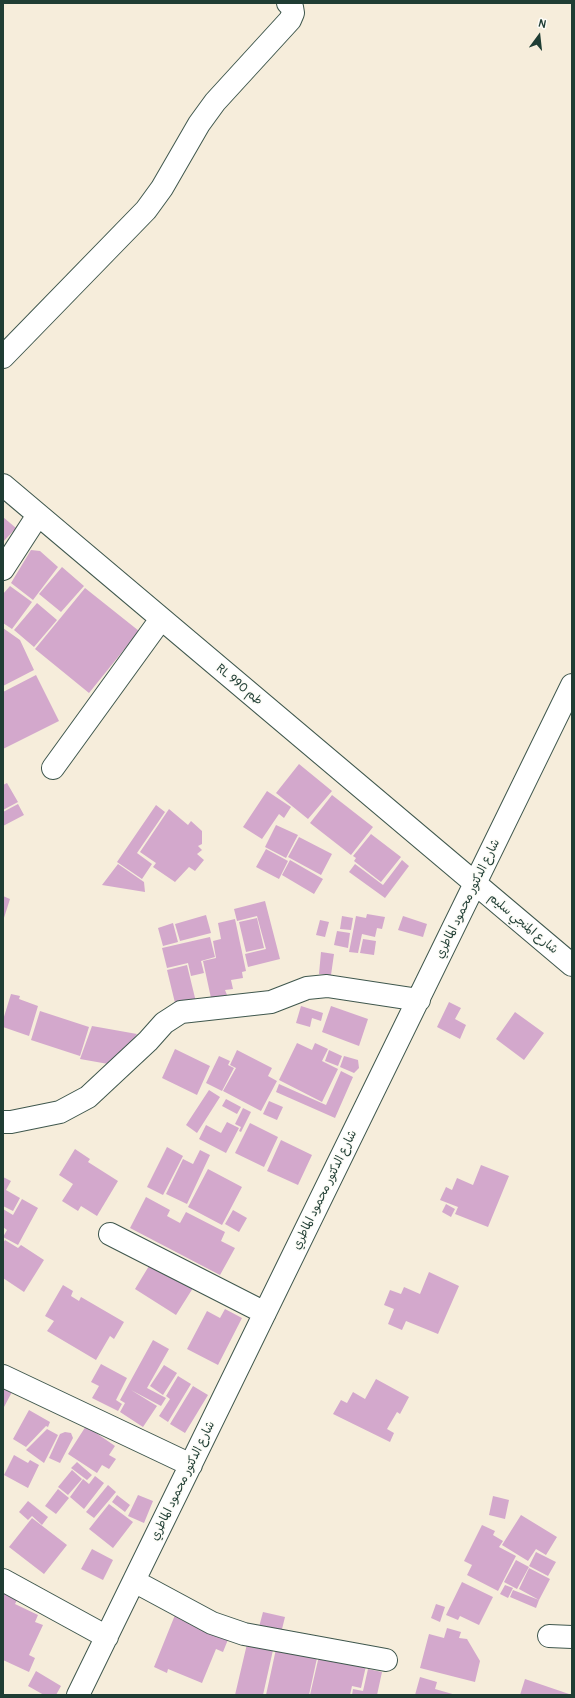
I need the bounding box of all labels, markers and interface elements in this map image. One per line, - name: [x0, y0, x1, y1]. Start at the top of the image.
- north arrow: [519, 16, 559, 56]
- text: N: [537, 17, 548, 31]
- street label: RL طم 990: [213, 661, 265, 709]
- street label: شارع الدكتور محمود الماطري: [433, 837, 503, 961]
- street label: شارع المنجي سليم: [485, 891, 561, 957]
- street label: شارع الدكتور محمود الماطري: [290, 1128, 360, 1252]
- street label: شارع الدكتور محمود الماطري: [148, 1419, 218, 1543]

